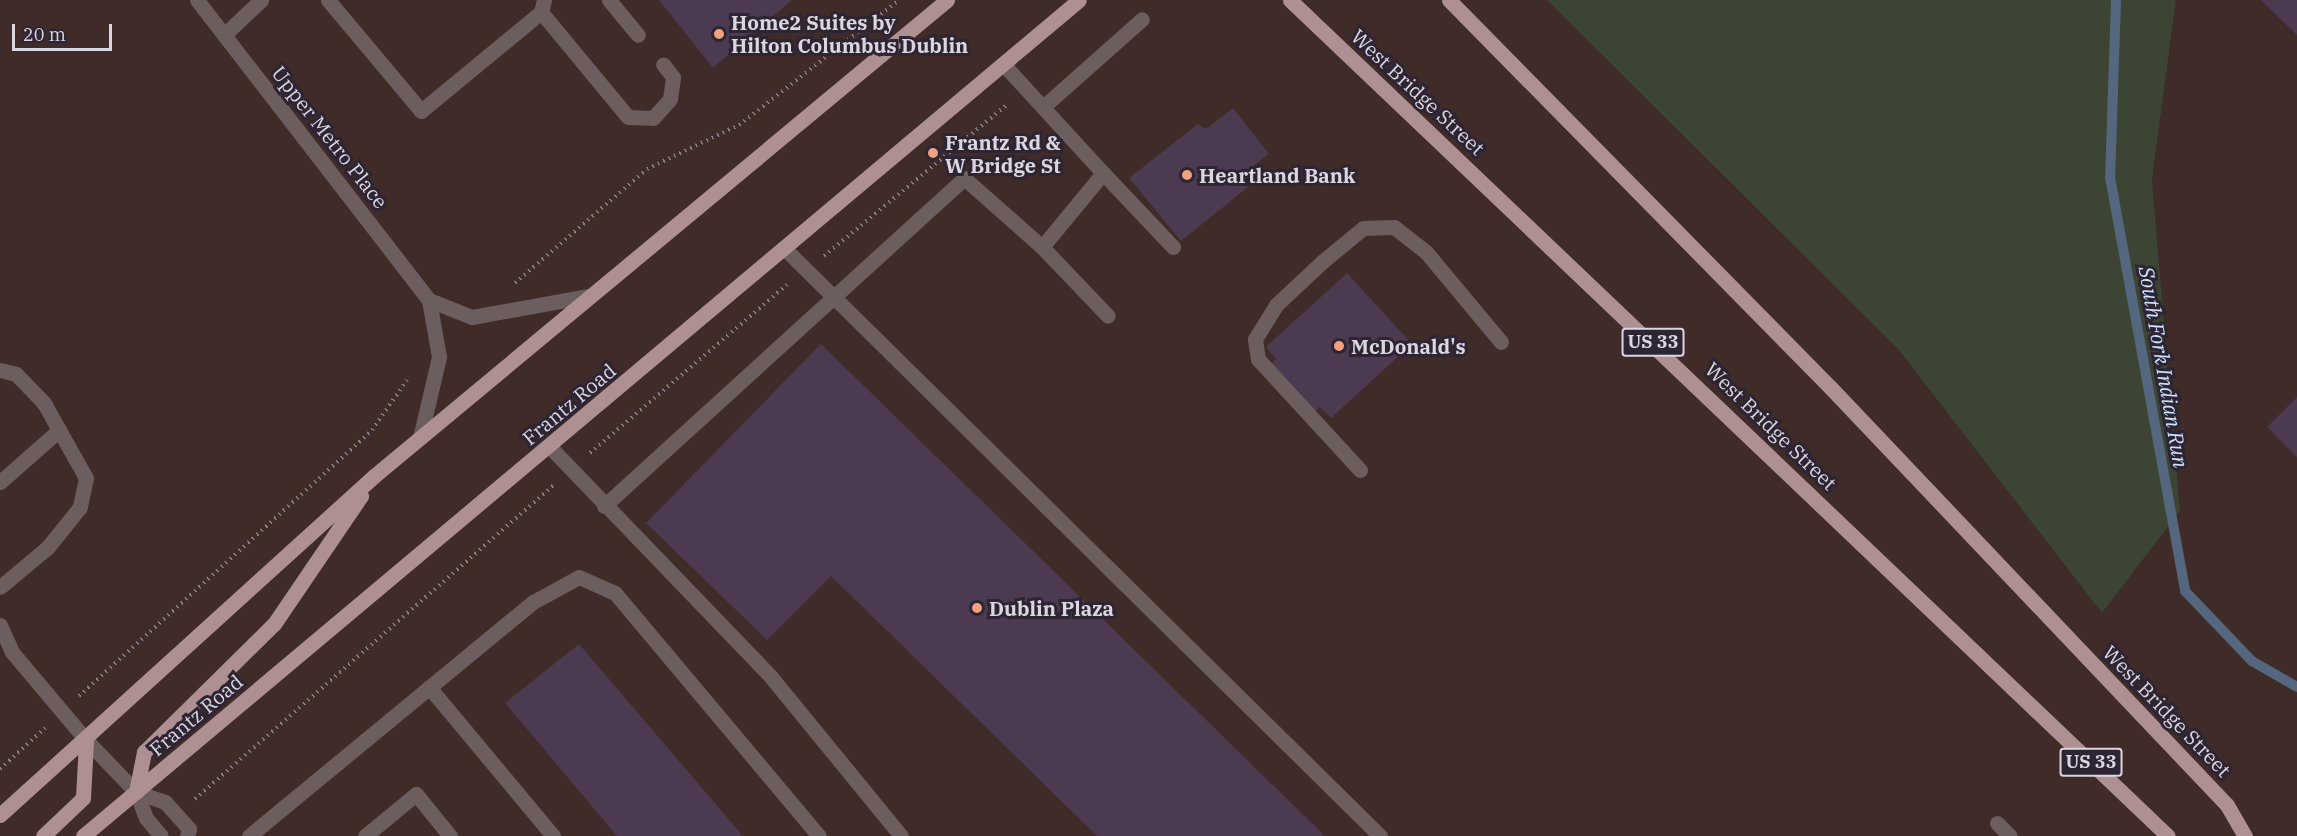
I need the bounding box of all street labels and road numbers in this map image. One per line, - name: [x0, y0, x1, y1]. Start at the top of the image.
- street label: West Bridge Street: [1346, 24, 1490, 160]
- street label: Upper Metro Place: [267, 61, 393, 213]
- road number: US 33: [1622, 327, 1684, 357]
- street label: West Bridge Street: [1700, 357, 1842, 495]
- street label: Frantz Road: [518, 358, 620, 450]
- street label: West Bridge Street: [2098, 640, 2236, 782]
- street label: Frantz Road: [145, 669, 247, 761]
- road number: US 33: [2060, 747, 2122, 777]

